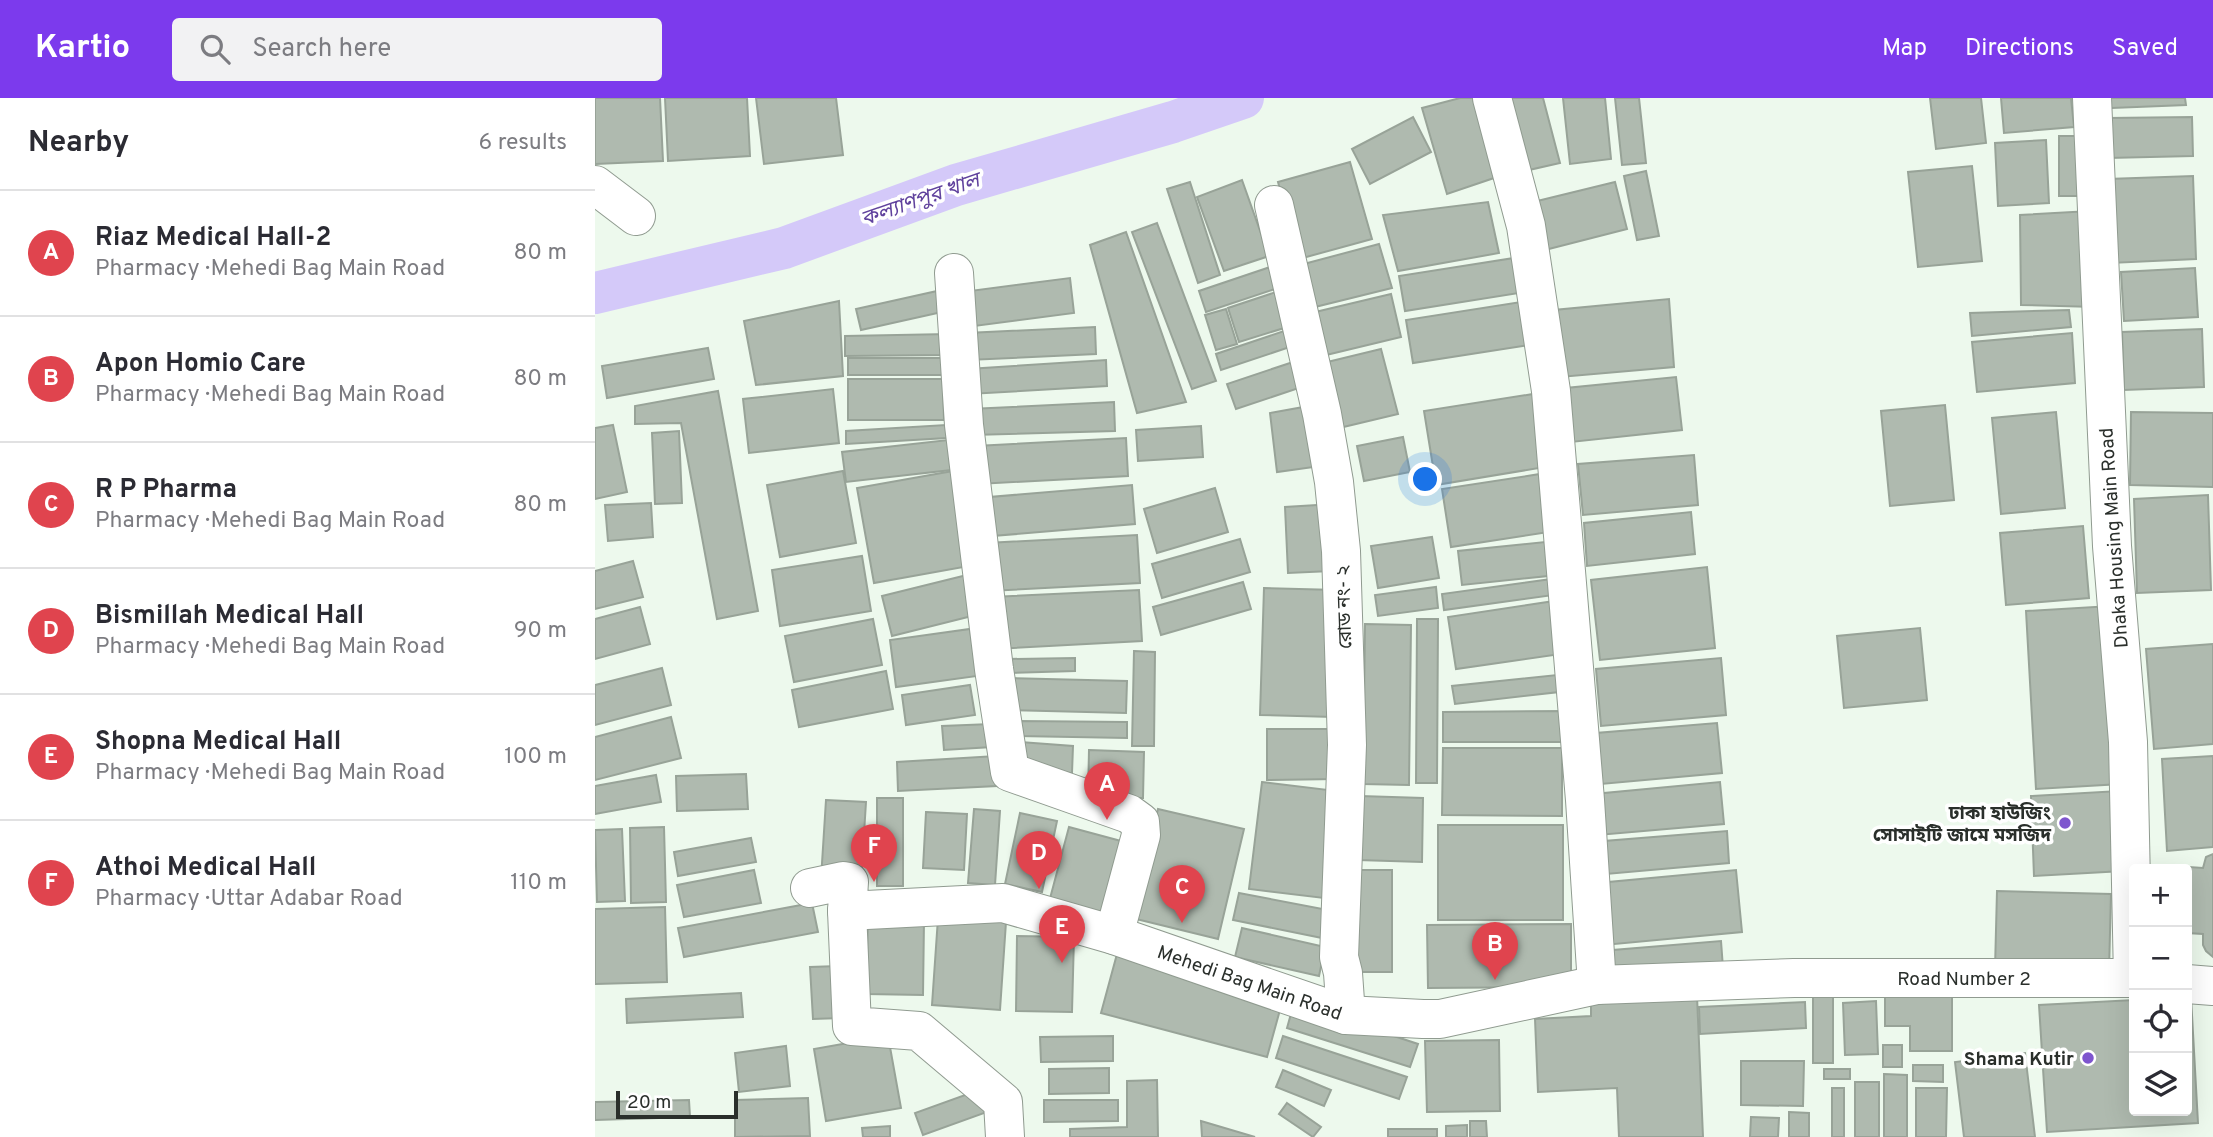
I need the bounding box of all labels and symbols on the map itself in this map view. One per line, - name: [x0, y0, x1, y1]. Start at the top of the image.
- water label: কল্যাণপুর খাল: [858, 166, 987, 233]
- street label: Dhaka Housing Main Road: [2095, 427, 2135, 649]
- your location: [1408, 462, 1442, 496]
- street label: রোড নং- ২: [1332, 564, 1358, 649]
- pin: A: [1084, 762, 1130, 820]
- place label: ঢাকা হাউজিং সোসাইটি জামে মসজিদ: [1873, 802, 2051, 848]
- marker: ঢাকা হাউজিং সোসাইটি জামে মসজিদ: [2057, 815, 2073, 831]
- pin: F: [851, 824, 897, 882]
- pin: D: [1016, 831, 1062, 889]
- pin: C: [1159, 865, 1205, 923]
- pin: E: [1039, 905, 1085, 963]
- pin: B: [1472, 922, 1518, 980]
- street label: Mehedi Bag Main Road: [1154, 941, 1345, 1027]
- street label: Road Number 2: [1897, 968, 2031, 992]
- place label: Shama Kutir: [1964, 1048, 2074, 1072]
- marker: Shama Kutir: [2080, 1050, 2096, 1066]
- scale bar: [616, 1088, 739, 1120]

